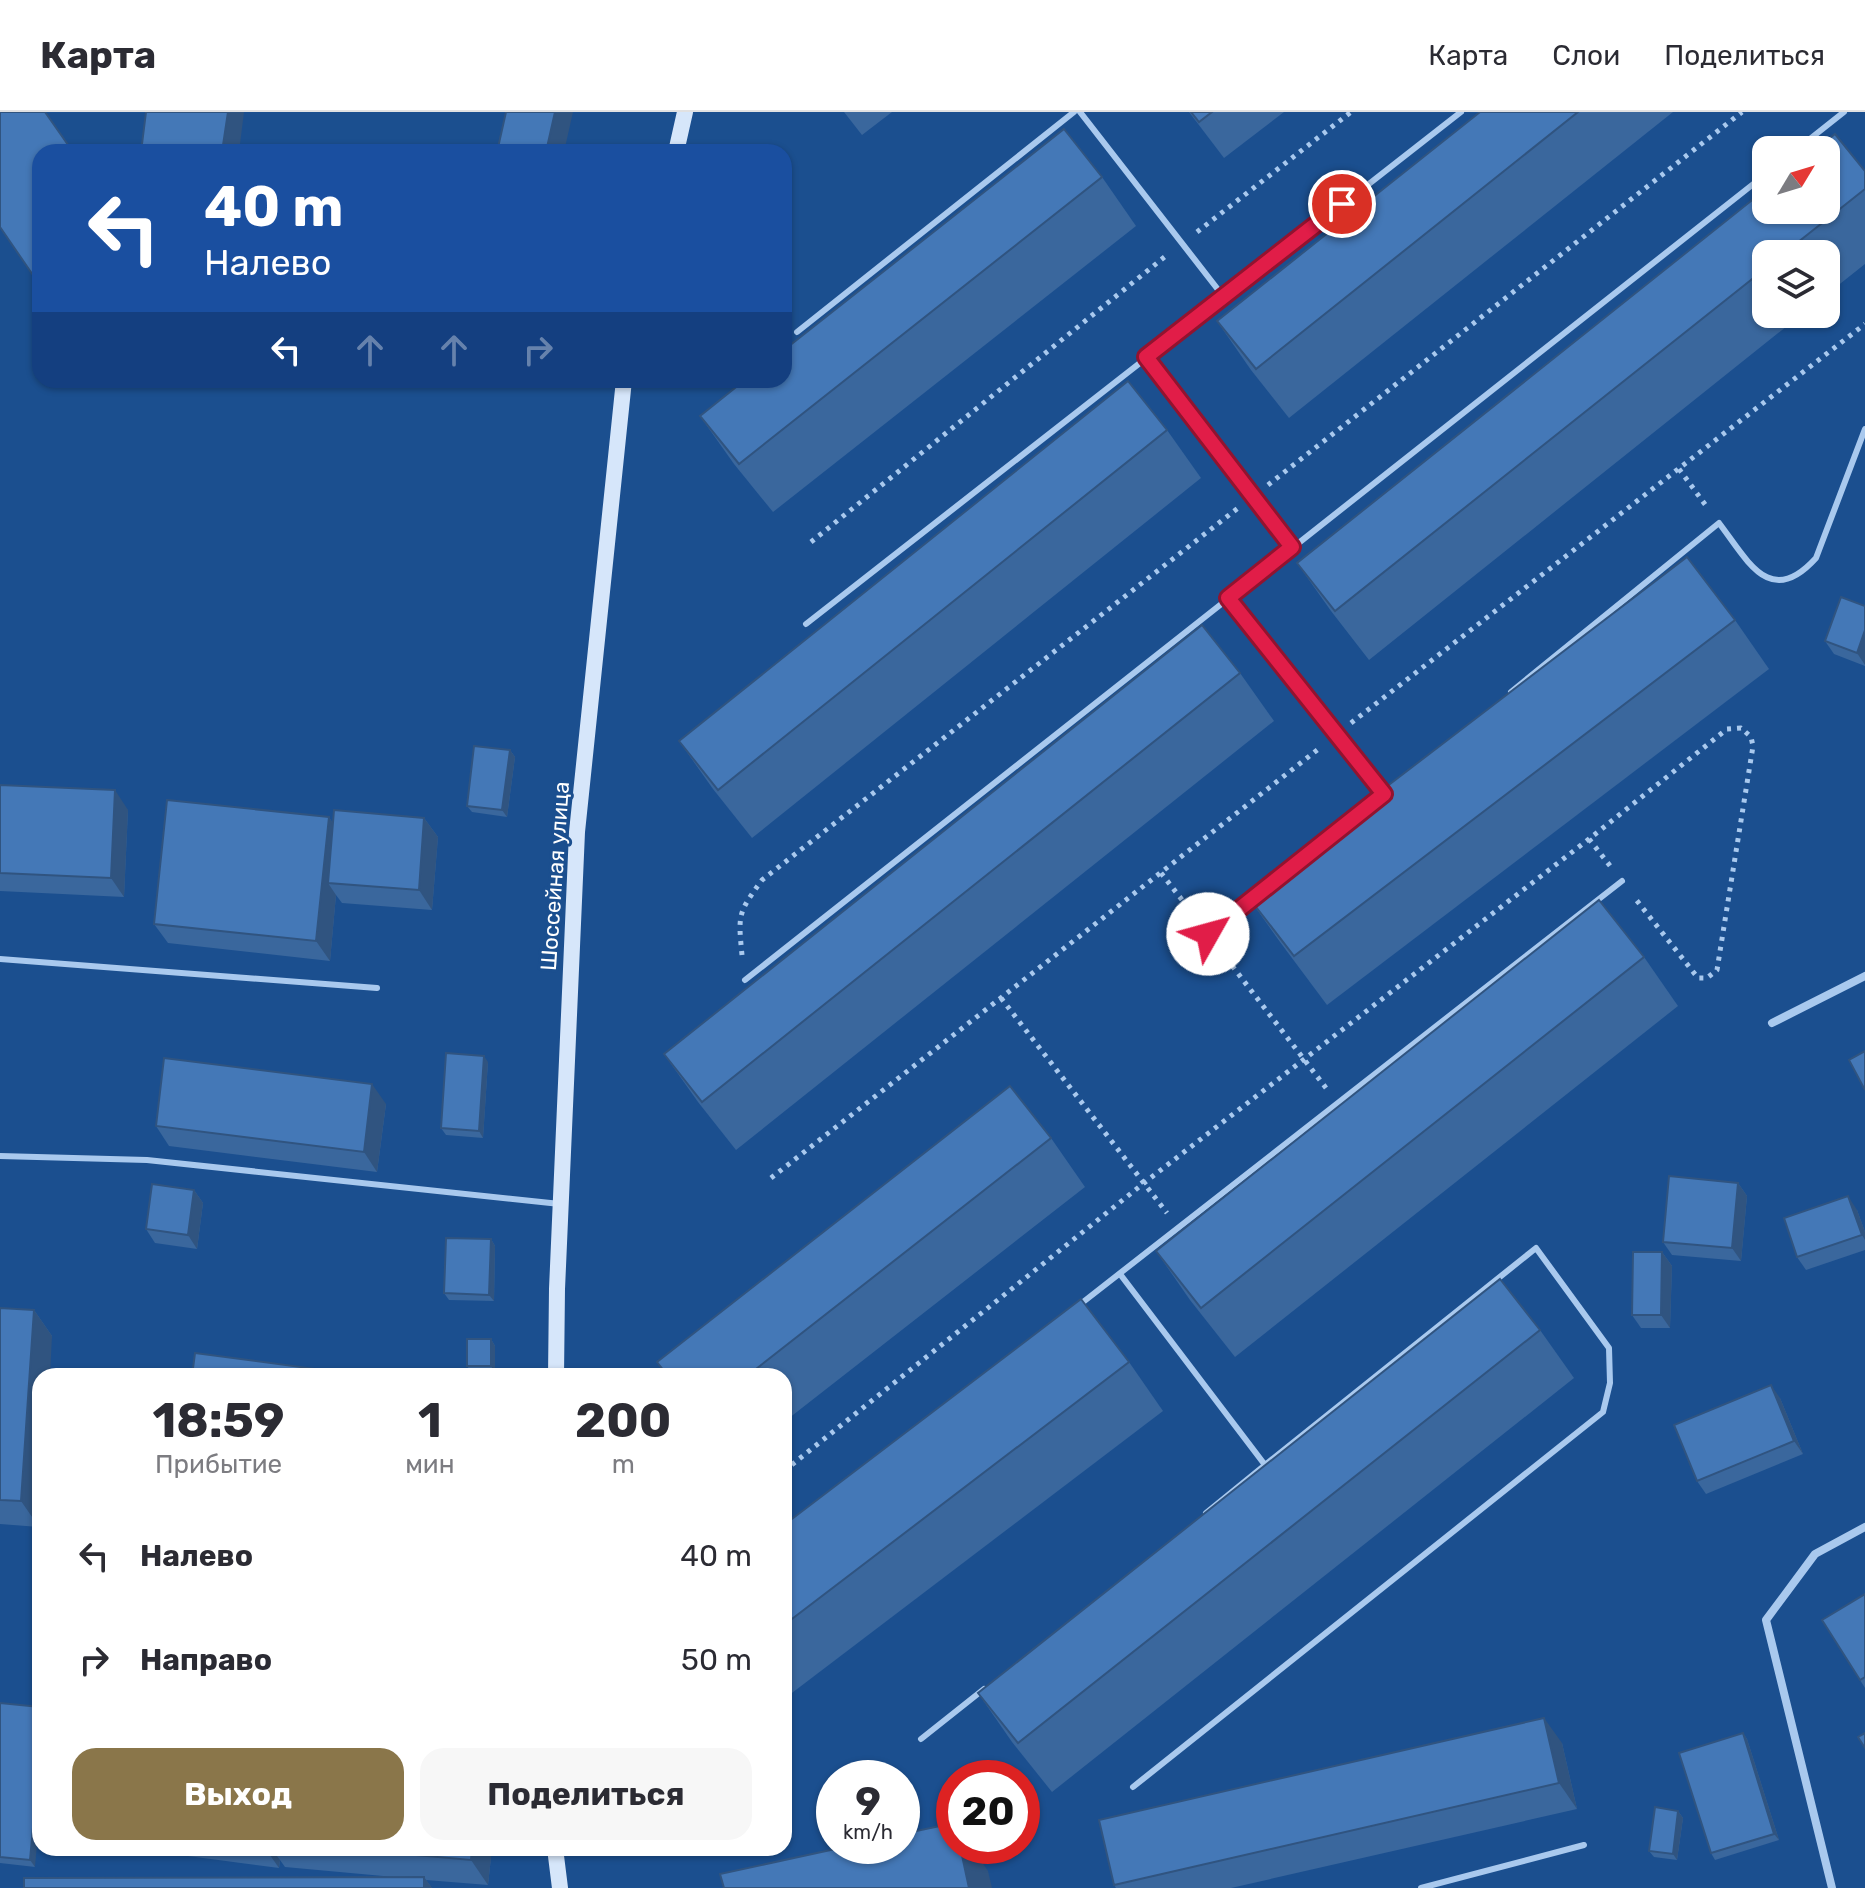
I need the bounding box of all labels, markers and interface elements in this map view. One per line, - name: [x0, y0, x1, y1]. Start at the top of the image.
- text: Карта: [40, 32, 156, 78]
- text: Карта: [1428, 39, 1508, 72]
- text: Слои: [1552, 39, 1620, 72]
- text: Поделиться: [1664, 39, 1825, 72]
- north arrow: [1752, 136, 1840, 224]
- map controls: [1752, 136, 1840, 328]
- pin: [1308, 170, 1376, 238]
- text: 40 m: [204, 174, 344, 240]
- icon: left: [72, 176, 176, 280]
- icon: arrive: [1320, 182, 1364, 226]
- button: layers: [1752, 240, 1840, 328]
- text: Налево: [204, 241, 331, 284]
- icon: left: [264, 328, 308, 372]
- icon: ahead: [348, 328, 392, 372]
- icon: ahead: [432, 328, 476, 372]
- icon: right: [516, 328, 560, 372]
- street label: Шоссейная улица: [535, 780, 575, 972]
- position arrow: [1166, 892, 1250, 976]
- text: 18:59: [152, 1392, 285, 1449]
- text: 1: [418, 1392, 442, 1449]
- text: 200: [575, 1392, 672, 1449]
- text: Прибытие: [155, 1449, 282, 1480]
- text: мин: [405, 1449, 455, 1480]
- text: m: [612, 1449, 635, 1480]
- icon: left: [72, 1534, 116, 1578]
- text: Налево: [140, 1538, 253, 1574]
- text: 40 m: [680, 1538, 752, 1574]
- icon: right: [72, 1638, 116, 1682]
- text: Направо: [140, 1642, 272, 1678]
- text: 50 m: [681, 1642, 752, 1678]
- button: Выход: [72, 1748, 404, 1840]
- button: Поделиться: [420, 1748, 752, 1840]
- speed limit sign: 20: [936, 1760, 1040, 1864]
- text: 9: [855, 1778, 881, 1825]
- text: km/h: [843, 1820, 893, 1844]

